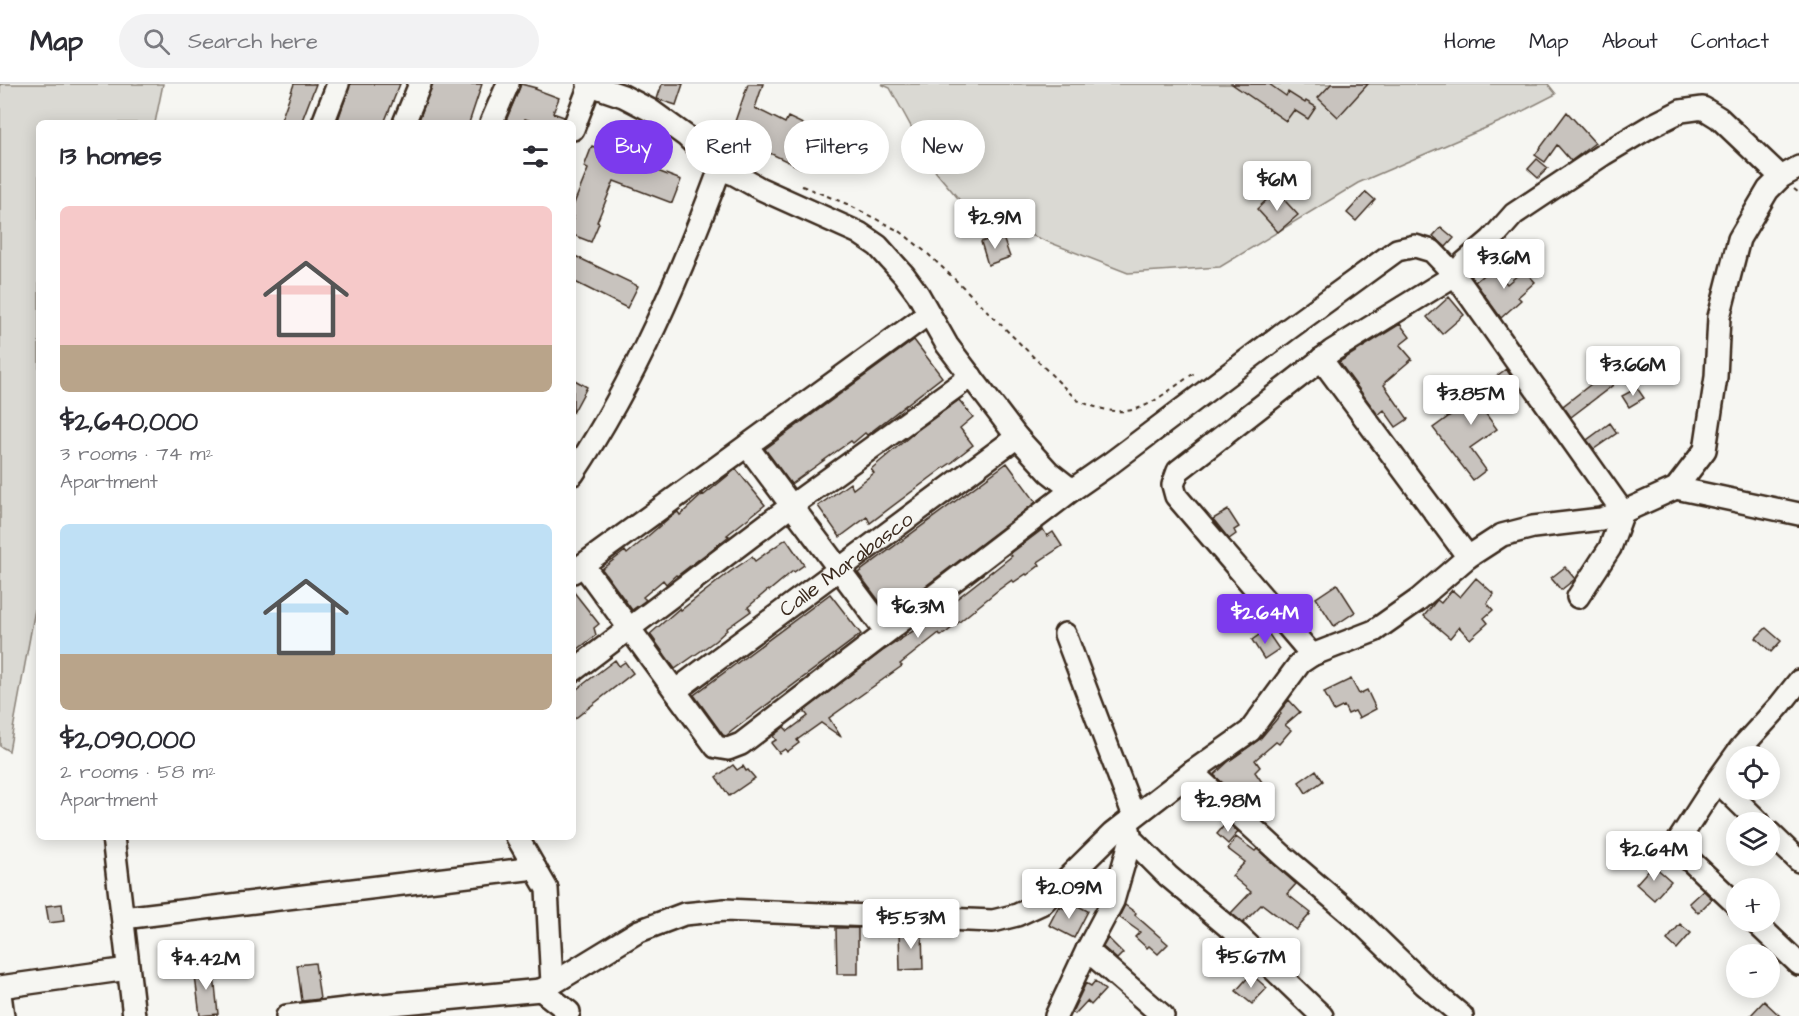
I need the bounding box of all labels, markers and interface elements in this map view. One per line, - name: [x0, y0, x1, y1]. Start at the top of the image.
- search box: [119, 14, 539, 68]
- text: Map: [30, 22, 83, 61]
- icon: search: [140, 25, 173, 58]
- text: Search here: [188, 26, 318, 57]
- text: Home: [1444, 27, 1496, 56]
- text: Map: [1529, 27, 1569, 56]
- text: About: [1602, 27, 1658, 56]
- text: Contact: [1691, 27, 1769, 56]
- chip: Buy: [594, 120, 673, 174]
- chip: Rent: [685, 120, 772, 174]
- chip: Filters: [784, 120, 889, 174]
- chip: New: [901, 120, 985, 174]
- text: 13 homes: [60, 138, 162, 174]
- icon: filters: [519, 140, 552, 173]
- pin: $6M: [1248, 161, 1306, 212]
- text: $6M: [1257, 166, 1297, 194]
- pin: $2.9M: [953, 199, 1037, 250]
- text: $2.9M: [968, 204, 1022, 232]
- pin: $3.6M: [1462, 239, 1546, 290]
- text: $3.6M: [1477, 244, 1531, 272]
- icon: home: [252, 245, 360, 353]
- pin: $3.66M: [1584, 346, 1682, 397]
- text: $3.66M: [1600, 351, 1666, 379]
- pin: $3.85M: [1422, 375, 1520, 426]
- text: $3.85M: [1437, 380, 1505, 408]
- text: $2,640,000: [60, 404, 198, 440]
- text: 3 rooms · 74 m²: [60, 440, 213, 468]
- text: Apartment: [60, 468, 158, 496]
- street label: Calle Marabasco: [773, 505, 920, 624]
- icon: home: [252, 563, 360, 671]
- pin: $6.3M: [876, 588, 960, 639]
- text: $6.3M: [891, 593, 945, 621]
- pin: $2.64M: [1216, 594, 1314, 645]
- text: $2.64M: [1231, 599, 1299, 627]
- text: $2,090,000: [60, 722, 195, 758]
- map controls: [1726, 746, 1780, 998]
- button: locate: [1726, 746, 1780, 800]
- text: 2 rooms · 58 m²: [60, 758, 216, 786]
- pin: $2.98M: [1179, 782, 1277, 833]
- text: Apartment: [60, 786, 158, 814]
- text: $2.98M: [1195, 787, 1261, 815]
- button: layers: [1726, 812, 1780, 866]
- pin: $2.64M: [1605, 831, 1703, 882]
- text: $2.64M: [1620, 836, 1688, 864]
- pin: $2.09M: [1020, 869, 1118, 920]
- text: $2.09M: [1036, 874, 1102, 902]
- button: +: [1726, 878, 1780, 932]
- pin: $5.53M: [862, 899, 960, 950]
- text: $5.53M: [877, 904, 945, 932]
- pin: $5.67M: [1202, 938, 1300, 989]
- pin: $4.42M: [157, 940, 255, 991]
- text: $5.67M: [1216, 943, 1286, 971]
- button: −: [1726, 944, 1780, 998]
- text: $4.42M: [171, 945, 241, 973]

